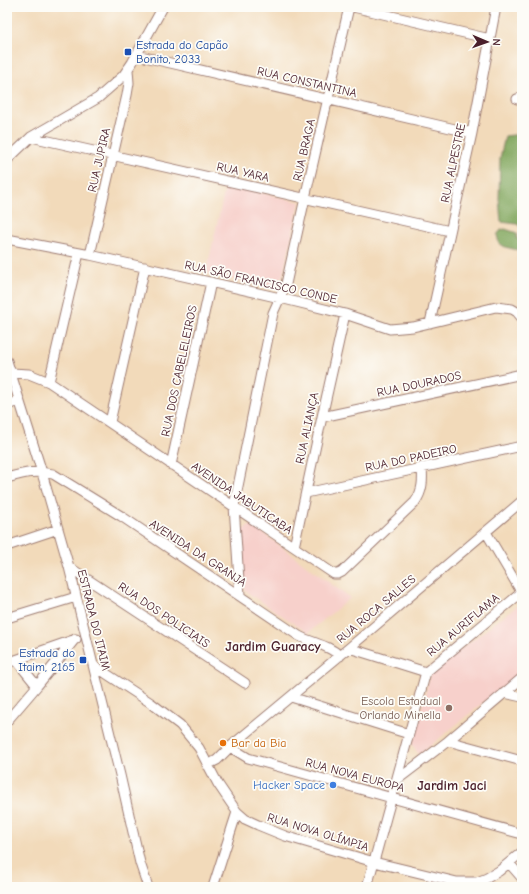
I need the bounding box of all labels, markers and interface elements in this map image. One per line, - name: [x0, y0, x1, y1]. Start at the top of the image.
- north arrow: [467, 22, 507, 62]
- place label: Estrada do Capão Bonito, 2033: [136, 38, 228, 66]
- text: N: [490, 39, 503, 46]
- marker: Estrada do Capão Bonito, 2033: [123, 47, 133, 57]
- street label: RUA CONSTANTINA: [256, 64, 358, 100]
- street label: RUA BRAGA: [290, 118, 318, 182]
- street label: RUA ALPESTRE: [438, 122, 468, 204]
- street label: RUA JUPIRA: [85, 126, 113, 194]
- street label: RUA YARA: [215, 159, 271, 185]
- street label: RUA SÃO FRANCISCO CONDE: [183, 258, 339, 306]
- street label: RUA DOS CABELELEIROS: [158, 304, 200, 438]
- street label: RUA DOURADOS: [376, 368, 463, 400]
- street label: RUA ALIANÇA: [293, 391, 321, 465]
- street label: RUA DO PADEIRO: [364, 441, 458, 475]
- street label: AVENIDA JABUTICABA: [189, 459, 295, 537]
- street label: AVENIDA DA GRANJA: [147, 516, 249, 590]
- street label: ESTRADA DO ITAIM: [75, 568, 113, 672]
- street label: RUA ROCA SALLES: [334, 572, 419, 646]
- street label: RUA DOS POLICIAIS: [116, 579, 213, 651]
- street label: RUA AURIFLAMA: [424, 591, 502, 659]
- district label: Jardim Guaracy: [225, 638, 321, 655]
- place label: Estrada do Itaim, 2165: [18, 646, 75, 674]
- marker: Estrada do Itaim, 2165: [78, 655, 88, 665]
- place label: Escola Estadual Orlando Minella: [359, 694, 441, 722]
- marker: Escola Estadual Orlando Minella: [444, 703, 454, 713]
- place label: Bar da Bia: [231, 736, 286, 750]
- marker: Bar da Bia: [218, 738, 228, 748]
- street label: RUA NOVA EUROPA: [304, 755, 406, 795]
- district label: Jardim Jaci: [417, 777, 487, 794]
- place label: Hacker Space: [253, 778, 325, 792]
- marker: Hacker Space: [328, 780, 338, 790]
- street label: RUA NOVA OLÍMPIA: [266, 810, 370, 854]

